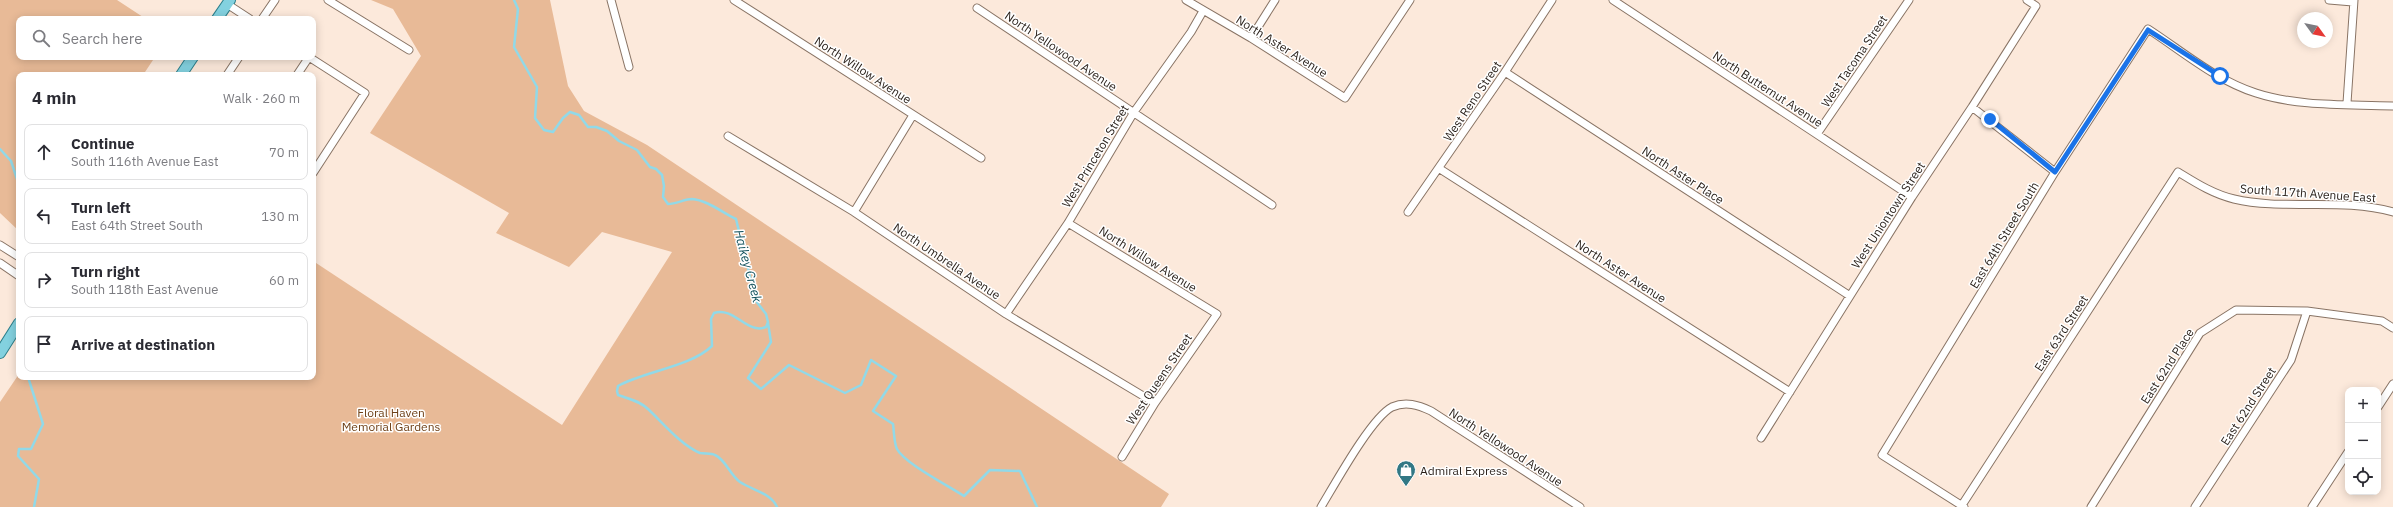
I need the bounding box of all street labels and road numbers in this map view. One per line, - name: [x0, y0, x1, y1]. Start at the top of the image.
- street label: North Yellowood Avenue: [1002, 8, 1120, 94]
- street label: North Aster Avenue: [1233, 12, 1331, 80]
- street label: West Tacoma Street: [1818, 12, 1890, 110]
- street label: North Willow Avenue: [812, 33, 915, 107]
- street label: North Butternut Avenue: [1710, 48, 1826, 130]
- street label: West Reno Street: [1440, 58, 1504, 144]
- street label: West Princeton Street: [1058, 102, 1132, 210]
- street label: North Aster Place: [1639, 143, 1727, 207]
- street label: West Uniontown Street: [1848, 159, 1928, 271]
- street label: East 64th Street South: [1966, 179, 2042, 291]
- street label: South 117th Avenue East: [2240, 181, 2376, 205]
- street label: North Umbrella Avenue: [891, 220, 1004, 303]
- street label: North Willow Avenue: [1096, 223, 1200, 295]
- street label: North Aster Avenue: [1573, 236, 1669, 306]
- street label: East 63rd Street: [2031, 292, 2091, 374]
- street label: East 62nd Place: [2137, 325, 2197, 406]
- street label: West Queens Street: [1123, 331, 1195, 427]
- street label: East 62nd Street: [2217, 364, 2279, 448]
- street label: North Yellowood Avenue: [1446, 405, 1566, 490]

